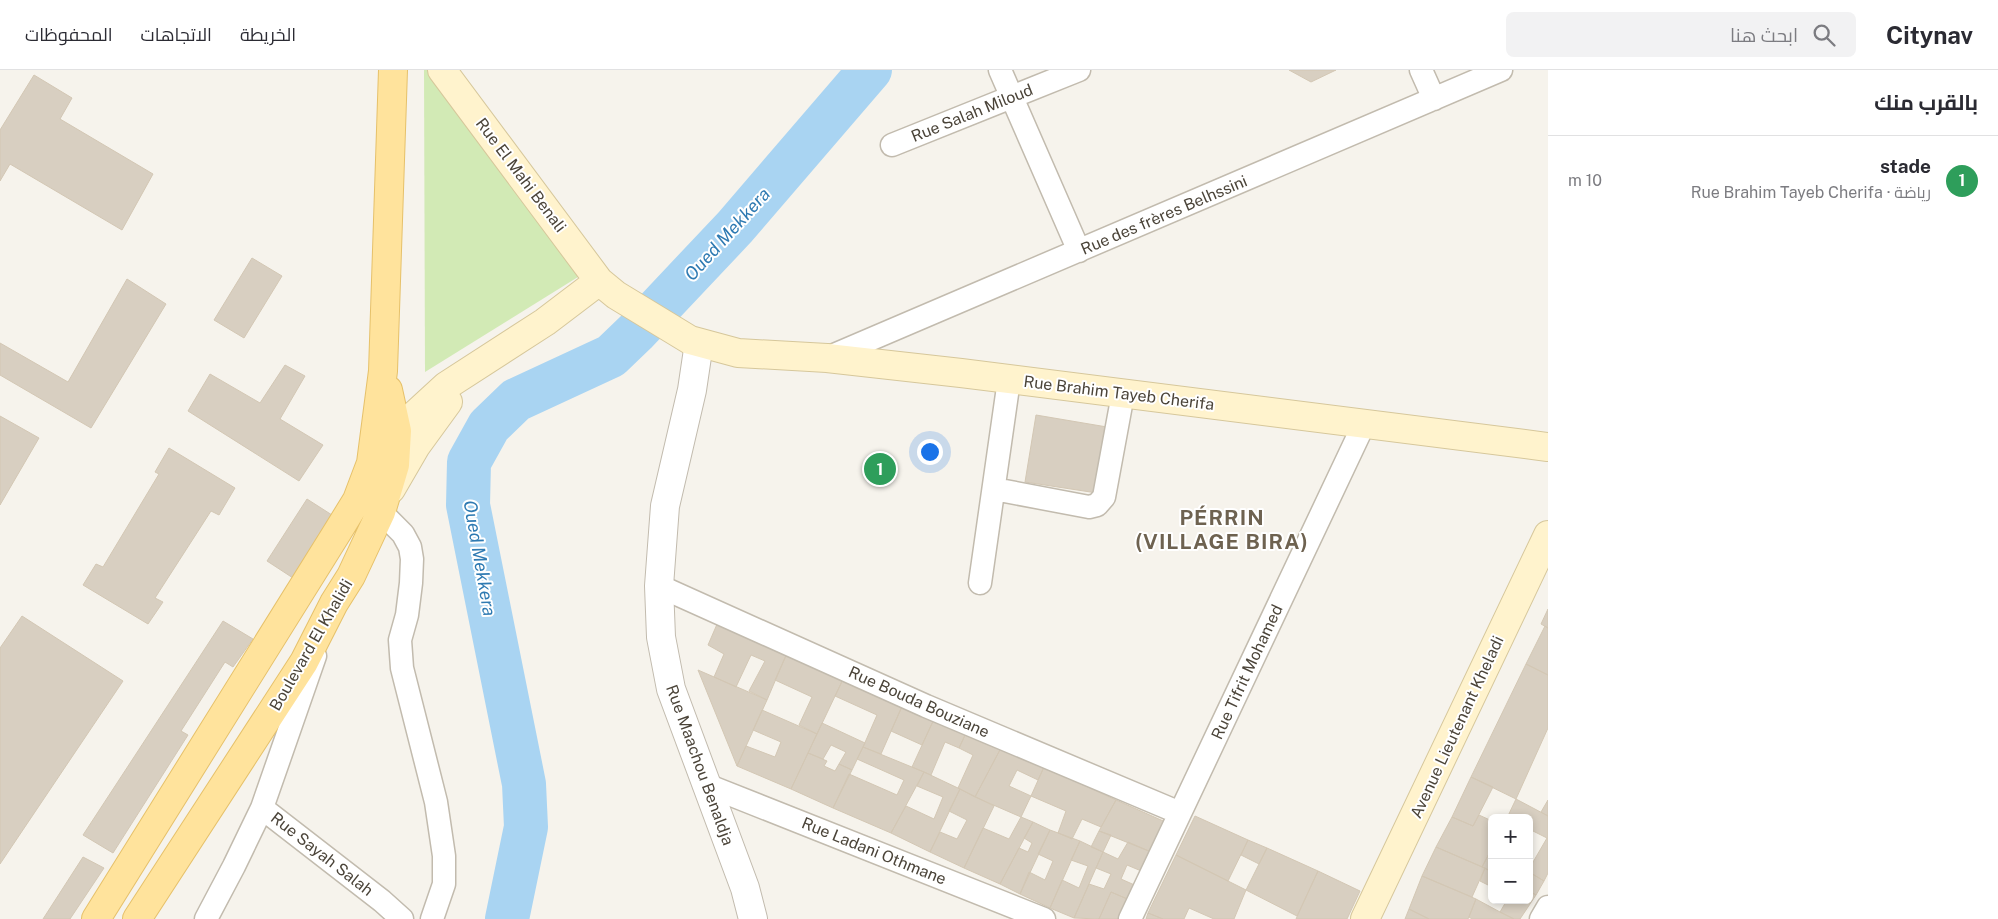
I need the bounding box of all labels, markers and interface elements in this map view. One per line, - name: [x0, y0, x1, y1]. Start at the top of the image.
- search box: [1506, 12, 1856, 57]
- icon: search: [1810, 21, 1838, 49]
- text: Citynav: [1886, 21, 1973, 49]
- text: المحفوظات: [25, 24, 113, 45]
- text: الاتجاهات: [141, 24, 212, 45]
- text: الخريطة: [240, 24, 296, 45]
- text: ابحث هنا: [1730, 24, 1798, 46]
- street label: Rue Salah Miloud: [908, 80, 1036, 146]
- text: بالقرب منك: [1874, 90, 1978, 115]
- street label: Rue El Mahi Benali: [472, 114, 570, 236]
- text: stade: [1880, 155, 1931, 177]
- street label: Rue des frères Belhssini: [1078, 171, 1250, 259]
- text: 10 m: [1568, 171, 1602, 190]
- text: 1: [1959, 171, 1965, 190]
- water label: Oued Mekkera: [680, 183, 774, 285]
- text: رياضة · Rue Brahim Tayeb Cherifa: [1691, 183, 1931, 202]
- street label: Rue Brahim Tayeb Cherifa: [1023, 372, 1215, 414]
- your location: [917, 439, 943, 465]
- pin: 1: [864, 450, 896, 488]
- water label: Oued Mekkera: [459, 498, 501, 618]
- district label: PÉRRIN (VILLAGE BIRA): [1135, 505, 1309, 554]
- street label: Boulevard El Khalidi: [266, 576, 356, 714]
- street label: Rue Tifrit Mohamed: [1207, 602, 1287, 742]
- street label: Avenue Lieutenant Kheladi: [1406, 633, 1508, 821]
- street label: Rue Bouda Bouziane: [846, 662, 992, 742]
- street label: Rue Maachou Benaldja: [662, 682, 738, 848]
- street label: Rue Sayah Salah: [267, 808, 377, 900]
- street label: Rue Ladani Othmane: [799, 813, 949, 889]
- map controls: [1488, 814, 1533, 904]
- button: +: [1488, 814, 1533, 859]
- button: −: [1488, 859, 1533, 904]

